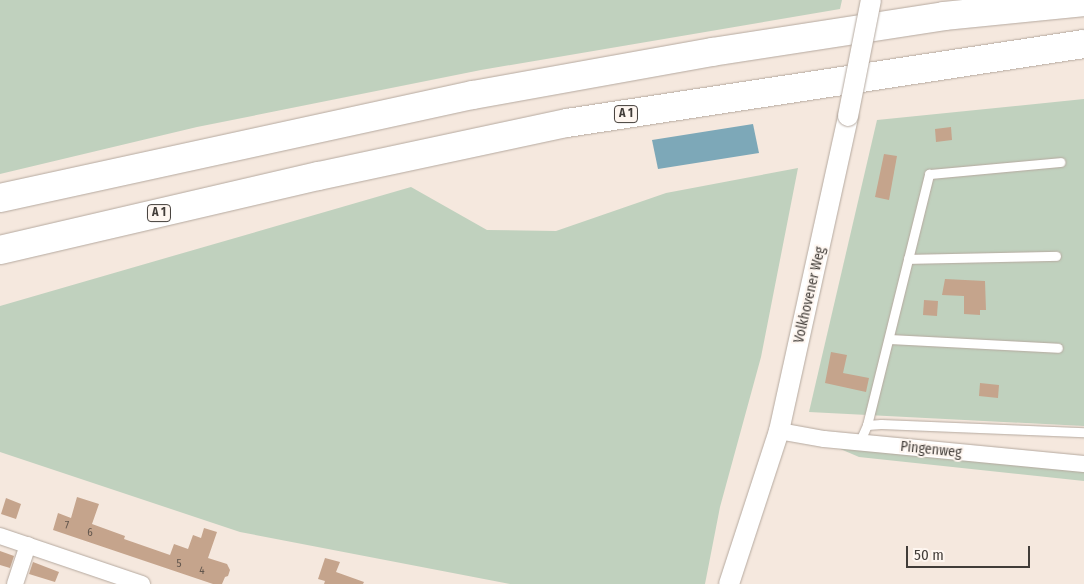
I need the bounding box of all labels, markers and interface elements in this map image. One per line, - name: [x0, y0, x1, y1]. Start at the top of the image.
- road number: A 1: [614, 105, 638, 124]
- road number: A 1: [146, 204, 172, 222]
- street label: Volkhovener Weg: [791, 245, 829, 345]
- street label: Pingenweg: [900, 438, 962, 462]
- house number: 7: [65, 519, 69, 533]
- house number: 6: [87, 526, 93, 540]
- scale bar: [909, 536, 1033, 568]
- text: 50 m: [914, 546, 944, 564]
- house number: 5: [176, 557, 182, 571]
- house number: 4: [199, 564, 205, 578]

